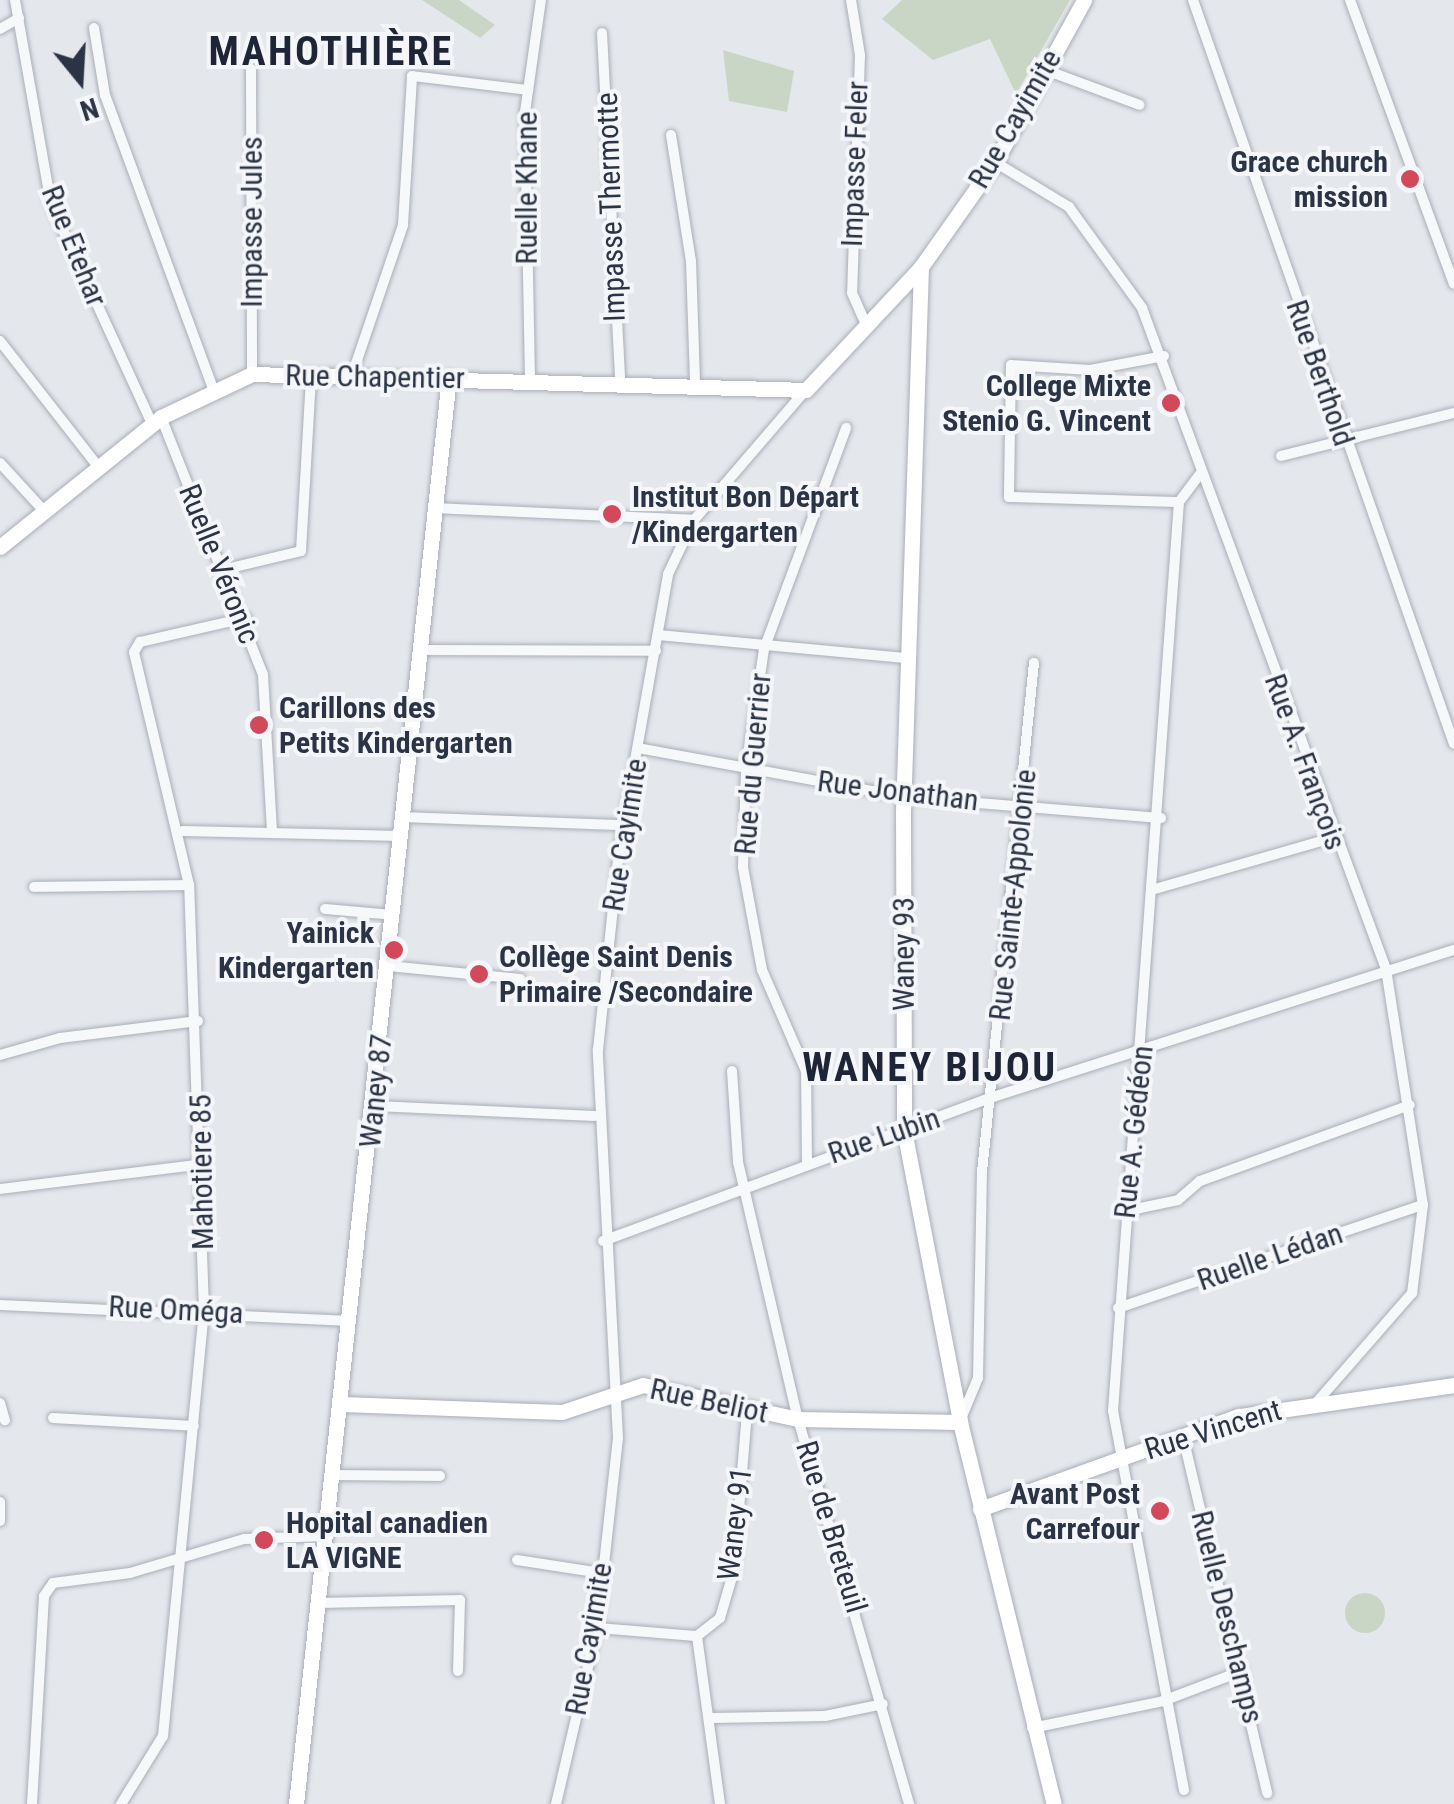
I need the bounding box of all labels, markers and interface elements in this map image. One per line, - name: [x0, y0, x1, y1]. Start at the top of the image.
- district label: MAHOTHIÈRE: [208, 28, 454, 76]
- north arrow: [30, 30, 130, 130]
- street label: Rue Cayimite: [961, 43, 1069, 195]
- street label: Impasse Feler: [834, 81, 876, 247]
- text: N: [76, 91, 103, 127]
- street label: Impasse Thermotte: [589, 91, 633, 323]
- street label: Ruelle Khane: [509, 111, 545, 265]
- street label: Impasse Jules: [234, 136, 270, 308]
- place label: Grace church mission: [1230, 144, 1388, 214]
- marker: Grace church mission: [1397, 166, 1423, 192]
- street label: Rue Etehar: [33, 180, 115, 312]
- street label: Rue Berthold: [1278, 295, 1362, 451]
- street label: Rue Chapentier: [285, 357, 465, 397]
- place label: College Mixte Stenio G. Vincent: [942, 368, 1151, 438]
- marker: College Mixte Stenio G. Vincent: [1160, 392, 1182, 414]
- street label: Ruelle Véronic: [171, 479, 267, 649]
- place label: Institut Bon Départ /Kindergarten: [632, 479, 859, 550]
- marker: Institut Bon Départ /Kindergarten: [601, 503, 623, 525]
- street label: Rue A. François: [1257, 669, 1353, 855]
- street label: Rue du Guerrier: [727, 672, 779, 856]
- place label: Carillons des Petits Kindergarten: [279, 690, 513, 760]
- marker: Carillons des Petits Kindergarten: [248, 714, 270, 736]
- street label: Rue Cayimite: [595, 756, 655, 914]
- street label: Rue Jonathan: [815, 763, 981, 819]
- street label: Rue Sainte-Appolonie: [982, 768, 1044, 1022]
- street label: Waney 93: [886, 897, 922, 1011]
- place label: Yainick Kindergarten: [218, 915, 374, 986]
- marker: Yainick Kindergarten: [383, 939, 405, 961]
- place label: Collège Saint Denis Primaire /Secondaire: [499, 939, 753, 1010]
- marker: Collège Saint Denis Primaire /Secondaire: [468, 963, 490, 985]
- street label: Waney 87: [352, 1032, 400, 1150]
- district label: WANEY BIJOU: [802, 1044, 1058, 1092]
- street label: Rue A. Gédéon: [1107, 1044, 1161, 1220]
- street label: Mahotiere 85: [183, 1094, 221, 1250]
- street label: Rue Lubin: [823, 1100, 945, 1172]
- street label: Ruelle Lédan: [1193, 1215, 1347, 1299]
- street label: Rue Oméga: [108, 1288, 244, 1332]
- street label: Rue Beliot: [647, 1371, 771, 1431]
- street label: Rue Vincent: [1140, 1392, 1286, 1468]
- street label: Rue de Breteuil: [788, 1437, 874, 1617]
- street label: Waney 91: [710, 1465, 760, 1583]
- place label: Avant Post Carrefour: [1010, 1476, 1140, 1546]
- marker: Avant Post Carrefour: [1149, 1500, 1171, 1522]
- place label: Hopital canadien LA VIGNE: [286, 1505, 488, 1576]
- street label: Ruelle Deschamps: [1183, 1507, 1271, 1727]
- marker: Hopital canadien LA VIGNE: [251, 1527, 277, 1553]
- street label: Rue Cayimite: [558, 1560, 620, 1718]

